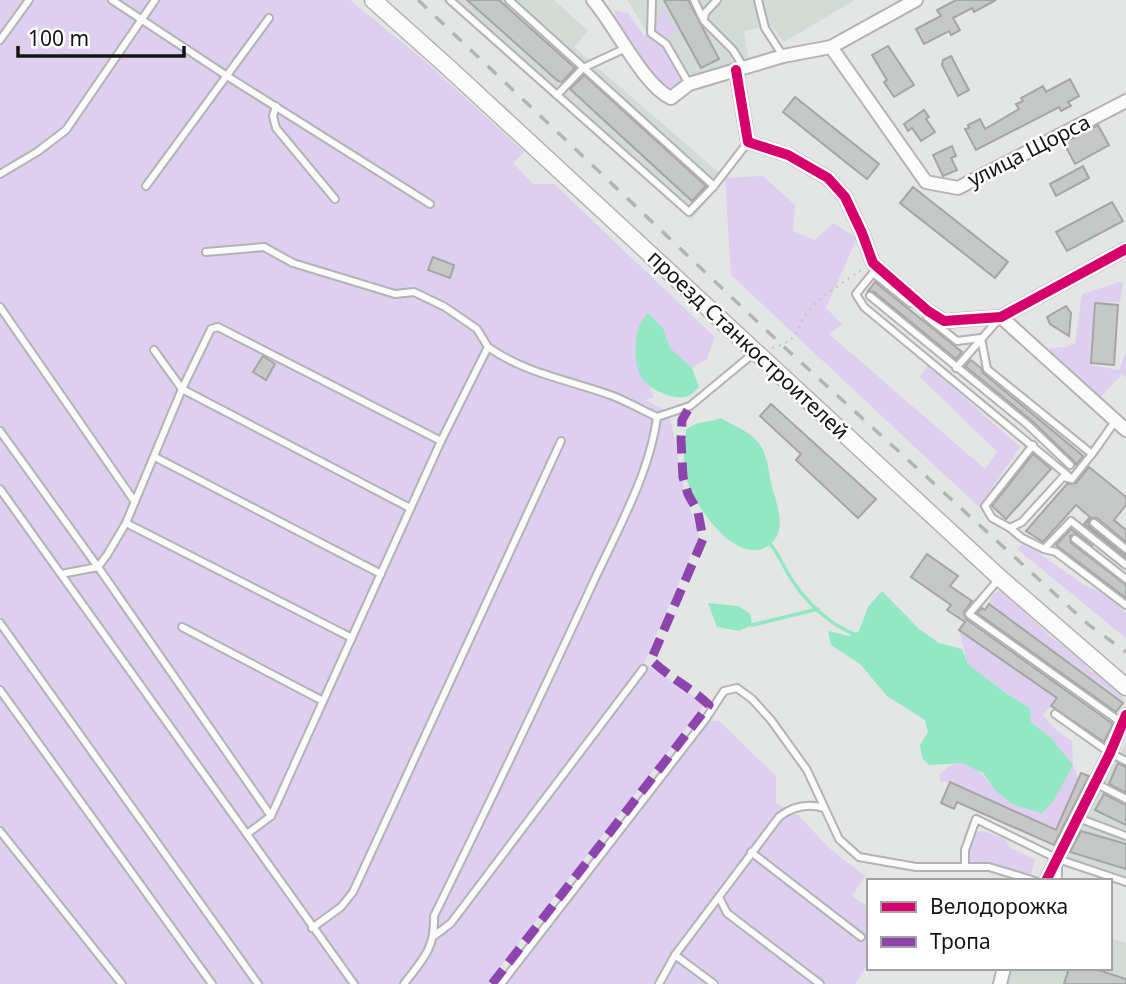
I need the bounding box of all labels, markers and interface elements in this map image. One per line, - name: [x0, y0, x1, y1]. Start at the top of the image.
- scale bar: [18, 14, 184, 58]
- text: 100 m: [28, 24, 89, 52]
- street label: улица Щорса: [963, 107, 1095, 193]
- street label: проезд Станкостроителей: [642, 244, 855, 445]
- legend: [867, 879, 1112, 970]
- text: Велодорожка: [930, 892, 1068, 920]
- text: Тропа: [930, 927, 991, 955]

